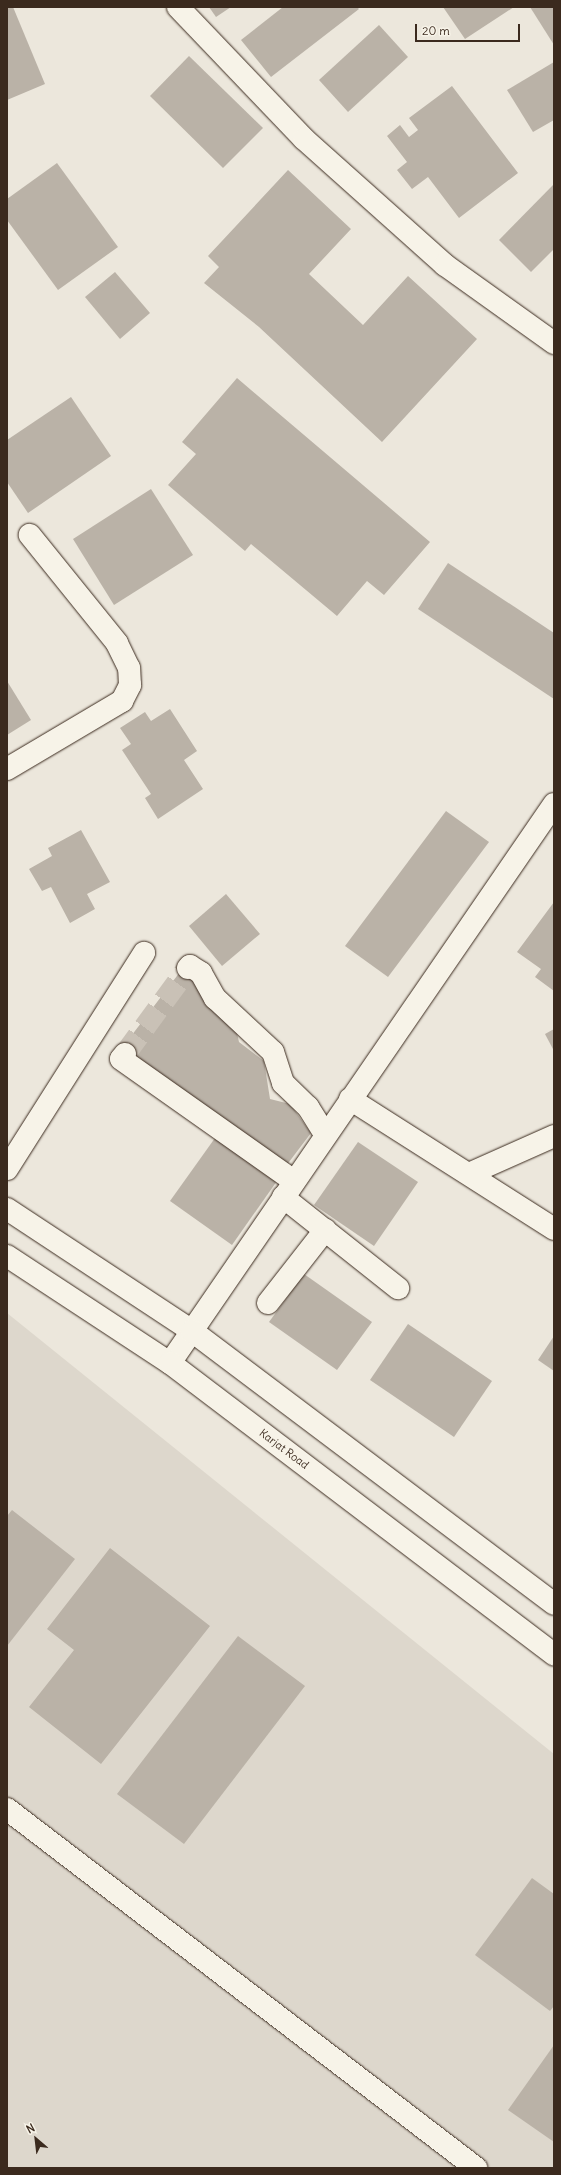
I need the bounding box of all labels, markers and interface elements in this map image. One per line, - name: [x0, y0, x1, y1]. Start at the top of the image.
- scale bar: [417, 16, 522, 42]
- text: 20 m: [422, 23, 450, 38]
- street label: Karjat Road: [257, 1426, 311, 1472]
- north arrow: [16, 2119, 56, 2159]
- text: N: [24, 2120, 37, 2136]

